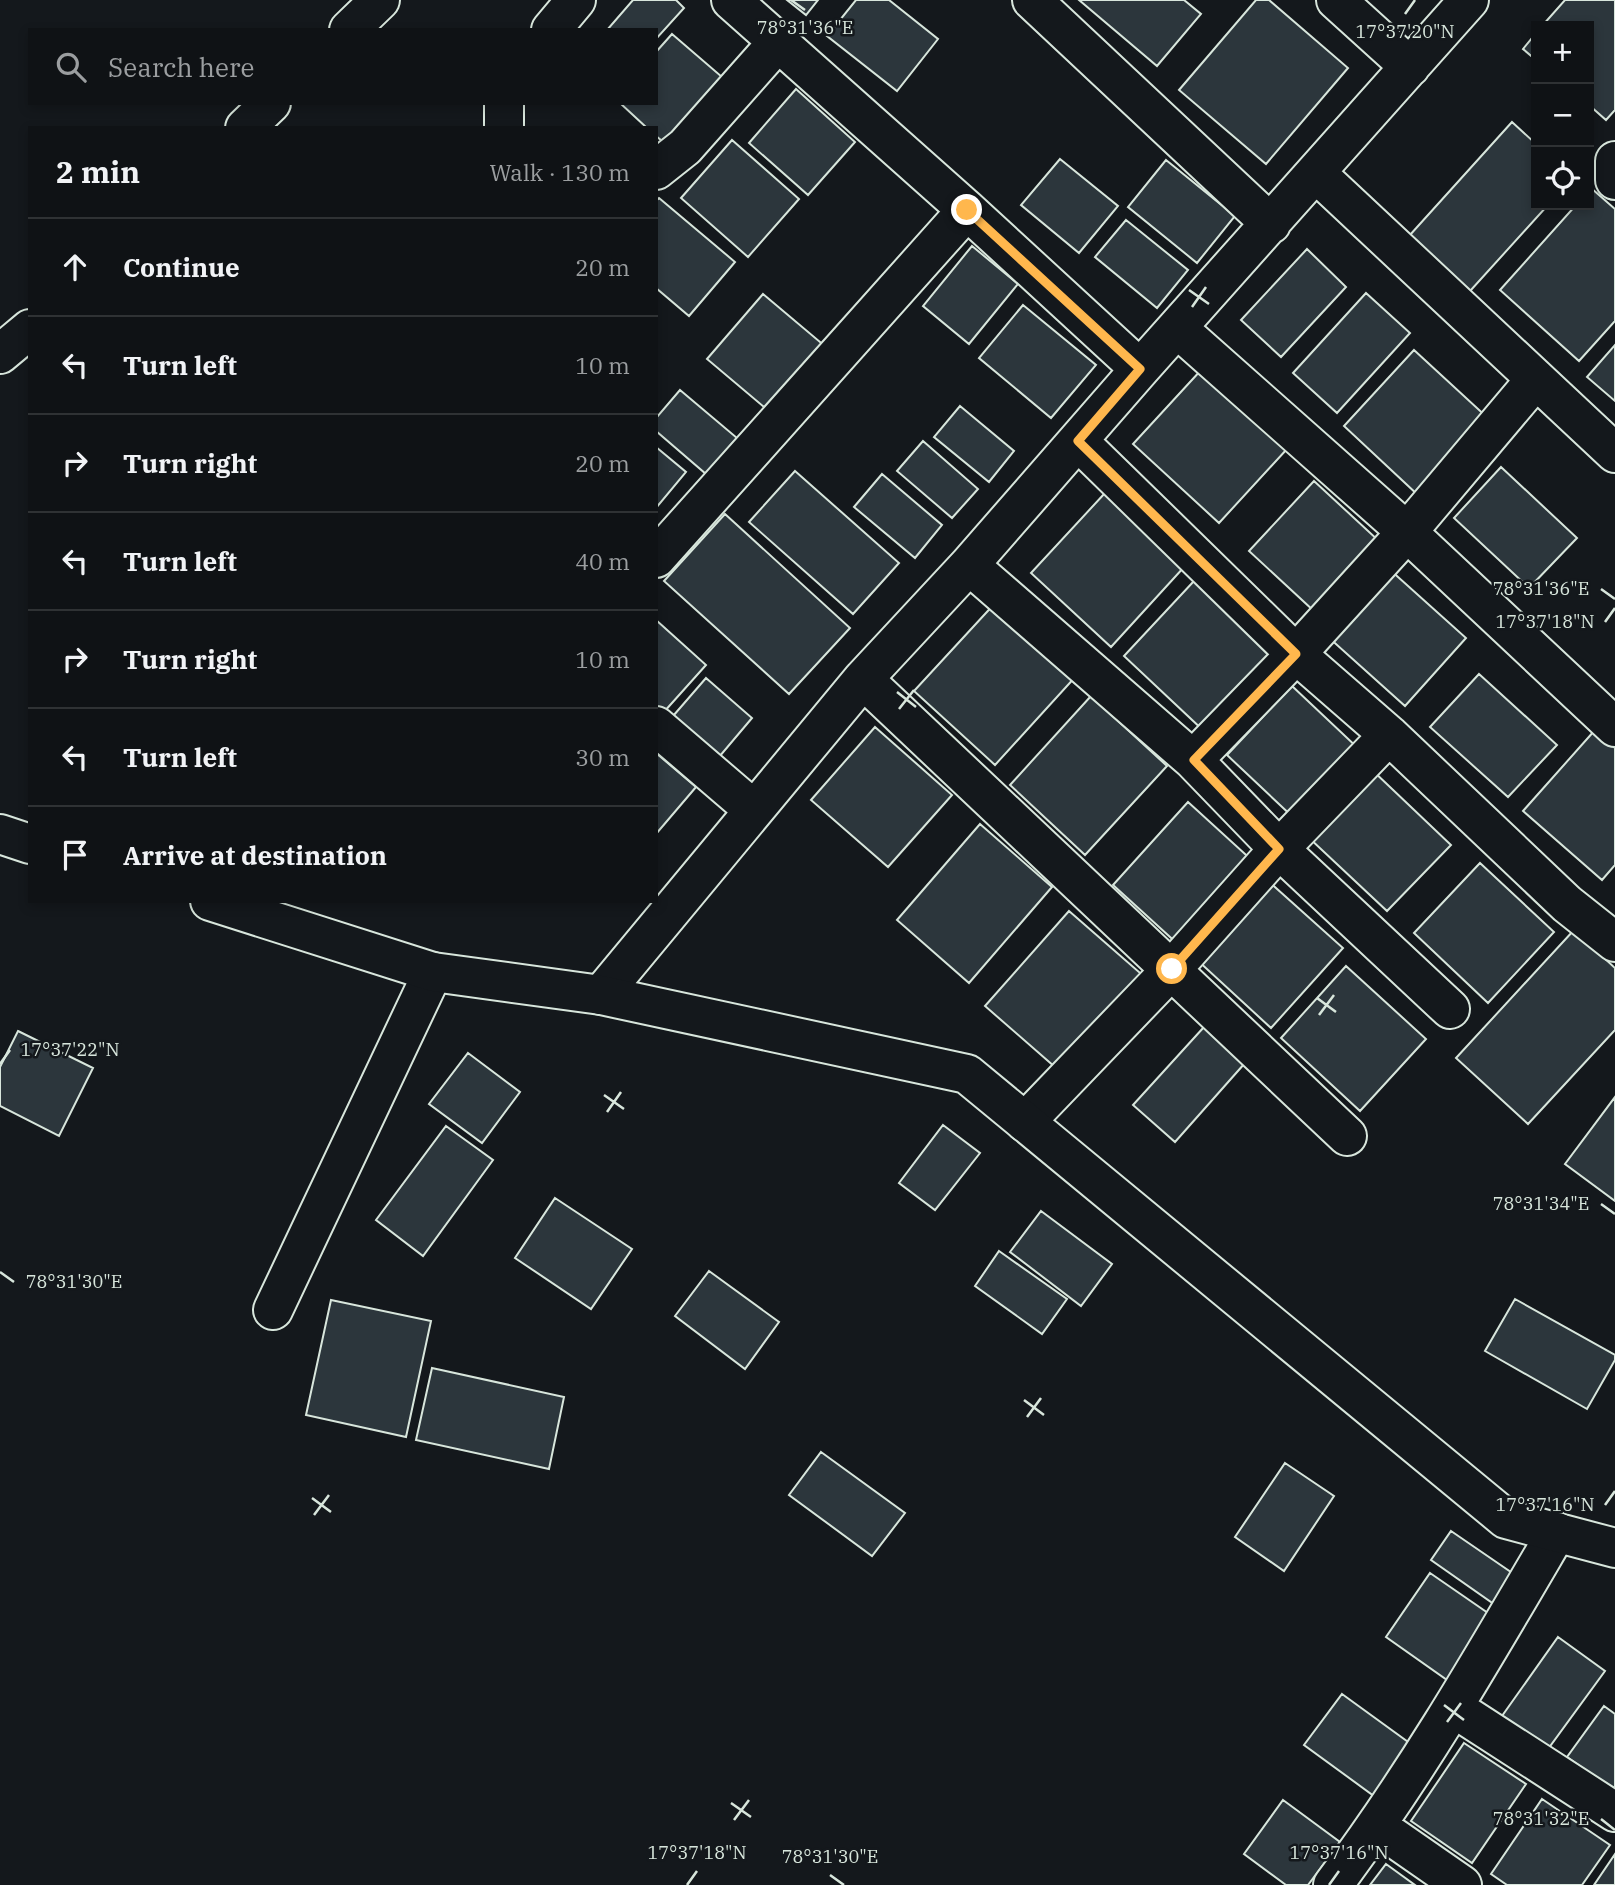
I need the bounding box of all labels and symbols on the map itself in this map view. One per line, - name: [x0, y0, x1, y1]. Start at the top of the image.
- text: 78°31'36"E: [757, 16, 853, 39]
- text: 17°37'20"N: [1356, 20, 1455, 43]
- route end: [951, 194, 982, 225]
- text: 78°31'36"E: [1493, 577, 1589, 600]
- text: 17°37'18"N: [1496, 610, 1595, 633]
- route start: [1156, 953, 1187, 984]
- text: 17°37'22"N: [21, 1038, 120, 1061]
- text: 78°31'34"E: [1493, 1192, 1589, 1215]
- text: 78°31'30"E: [26, 1270, 122, 1293]
- text: 17°37'16"N: [1496, 1493, 1595, 1516]
- text: 78°31'32"E: [1493, 1807, 1589, 1830]
- text: 17°37'18"N: [648, 1841, 747, 1864]
- text: 17°37'16"N: [1290, 1841, 1389, 1864]
- text: 78°31'30"E: [782, 1845, 878, 1868]

